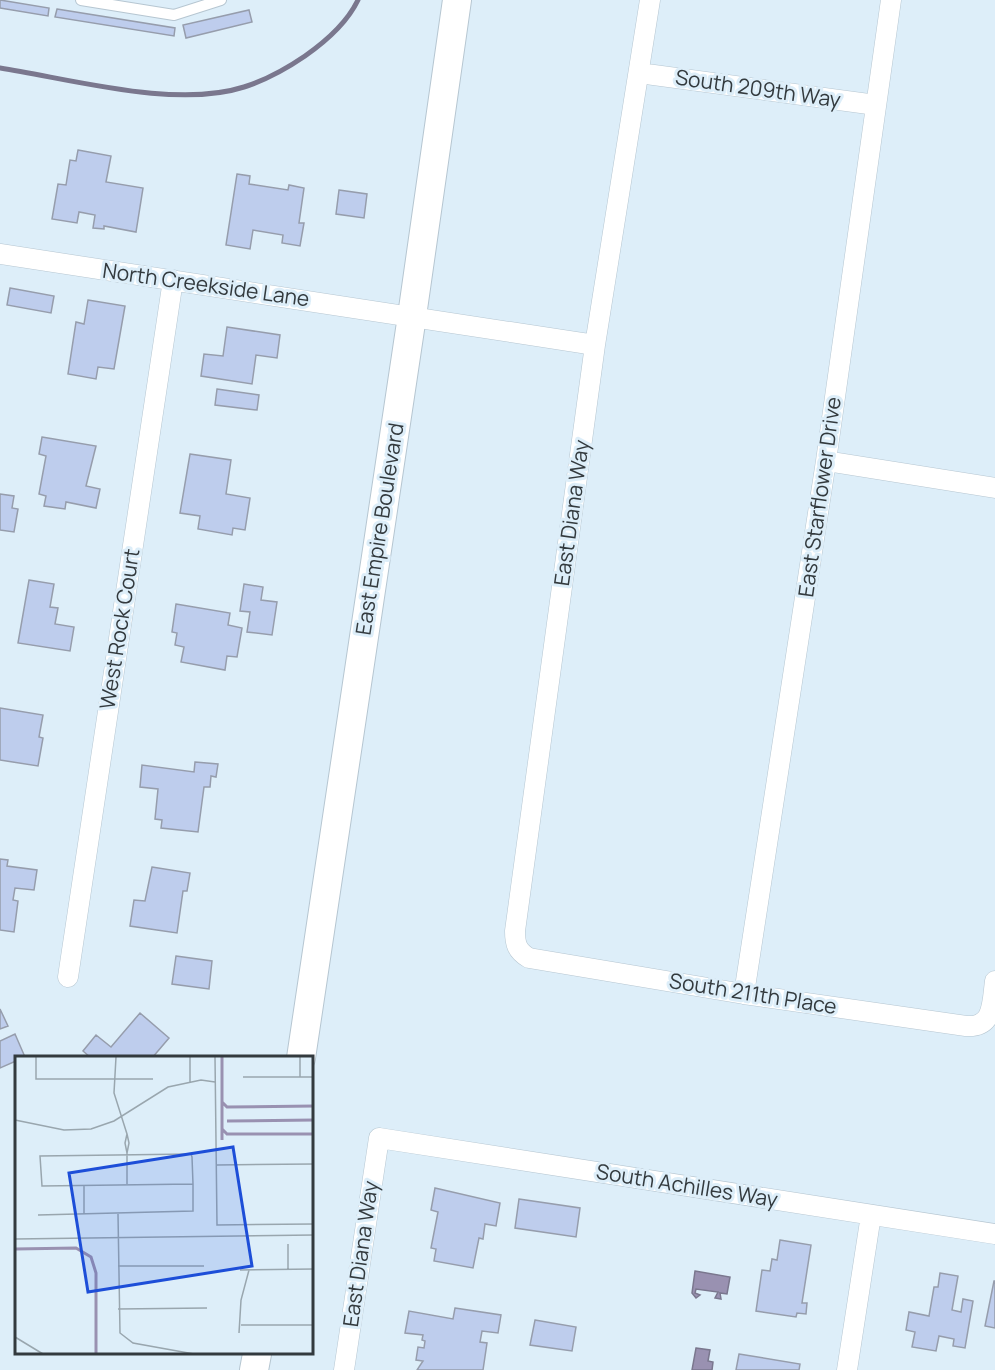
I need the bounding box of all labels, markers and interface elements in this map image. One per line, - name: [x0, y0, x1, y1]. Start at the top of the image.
- street label: South 209th Way: [674, 63, 843, 113]
- street label: North Creekside Lane: [101, 256, 311, 312]
- street label: East Starflower Drive: [791, 395, 847, 599]
- street label: East Empire Boulevard: [348, 421, 410, 637]
- street label: East Diana Way: [547, 438, 595, 588]
- street label: West Rock Court: [93, 547, 146, 711]
- street label: South 211th Place: [667, 966, 839, 1020]
- inset map: [15, 1056, 314, 1355]
- street label: South Achilles Way: [594, 1157, 780, 1213]
- street label: East Diana Way: [336, 1179, 384, 1329]

